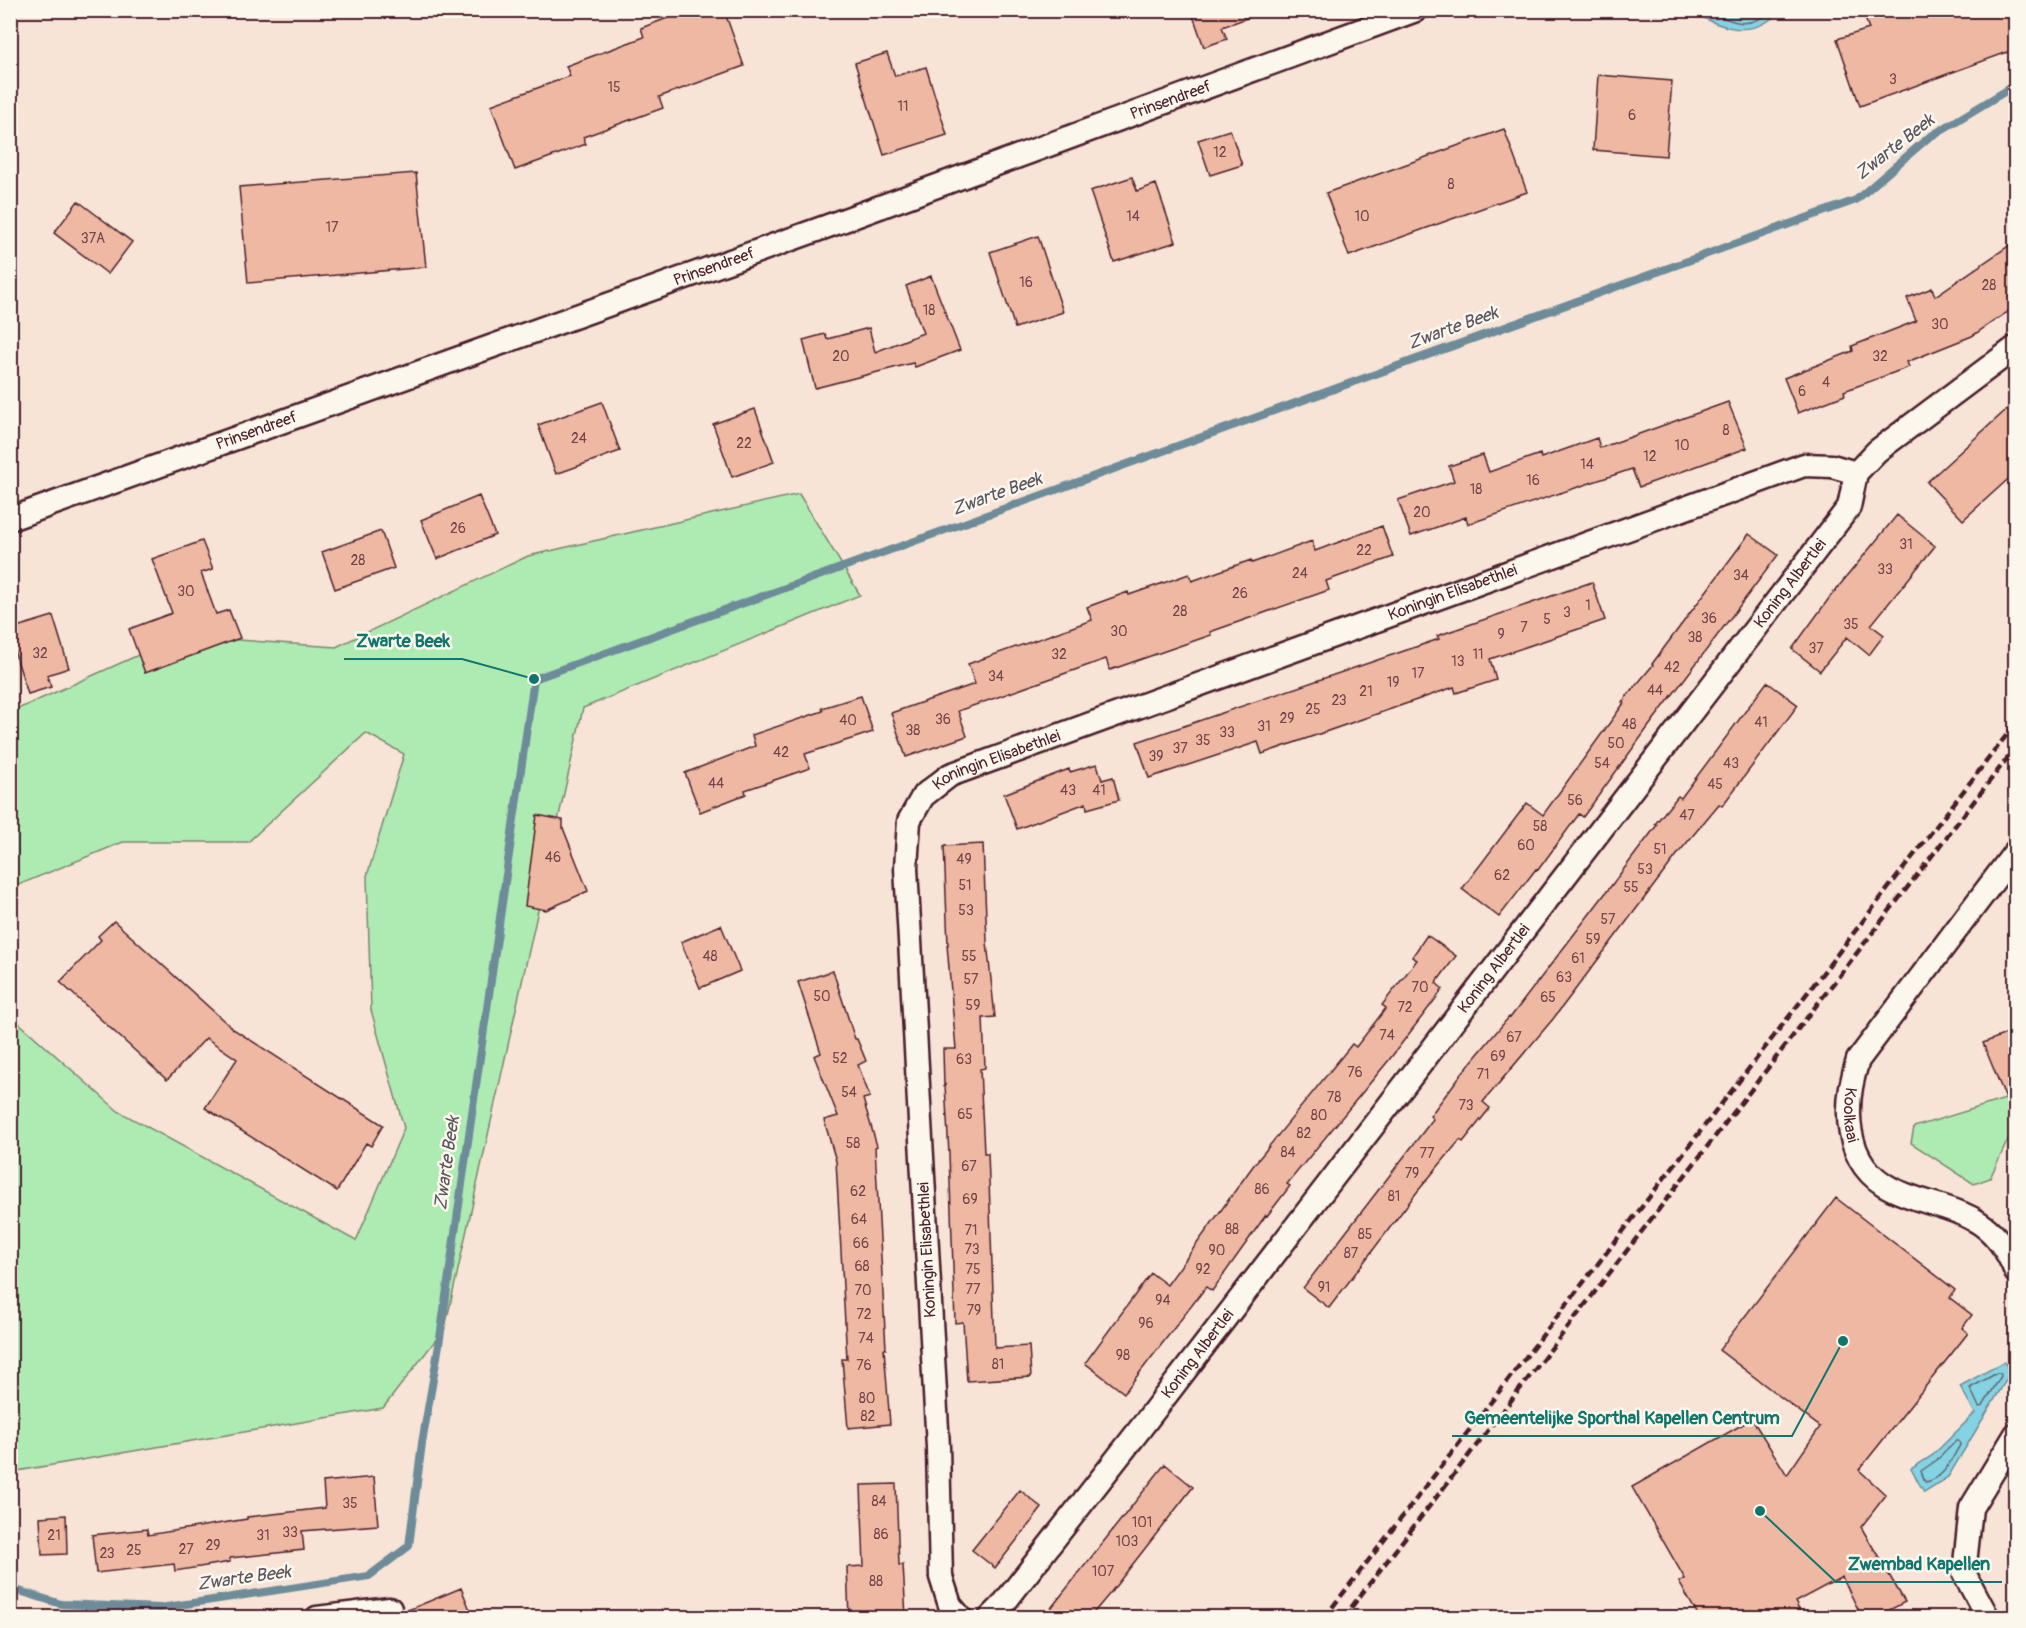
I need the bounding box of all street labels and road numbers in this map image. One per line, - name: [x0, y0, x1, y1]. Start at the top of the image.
- street label: Prinsendreef: [1127, 76, 1215, 124]
- street label: Prinsendreef: [671, 243, 758, 291]
- street label: Prinsendreef: [213, 407, 301, 454]
- street label: Koning Albertlei: [1750, 535, 1831, 632]
- street label: Koningin Elisabethlei: [1385, 560, 1520, 625]
- street label: Koningin Elisabethlei: [929, 726, 1063, 795]
- street label: Koning Albertlei: [1453, 920, 1535, 1017]
- street label: Koolkaai: [1839, 1086, 1863, 1145]
- street label: Koningin Elisabethlei: [913, 1181, 941, 1318]
- street label: Koning Albertlei: [1157, 1305, 1238, 1403]

